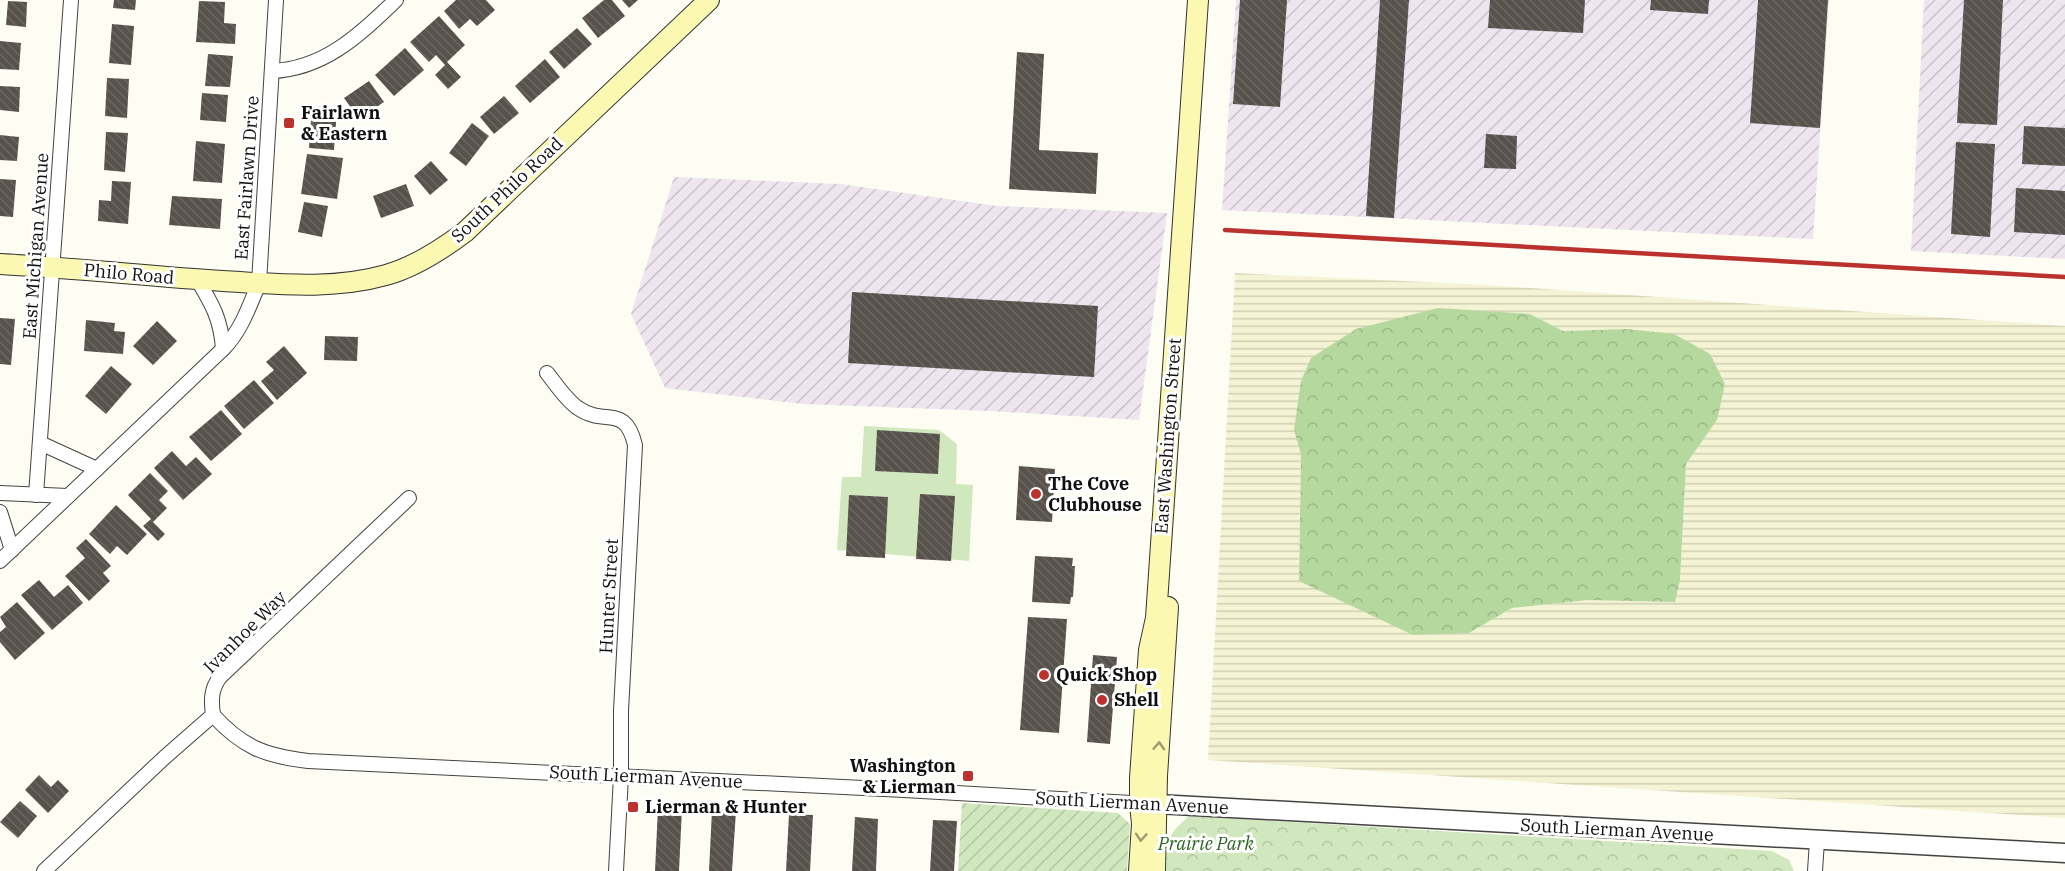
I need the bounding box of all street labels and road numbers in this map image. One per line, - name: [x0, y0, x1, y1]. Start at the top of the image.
- street label: East Fairlawn Drive: [229, 95, 264, 261]
- street label: South Philo Road: [446, 132, 567, 247]
- street label: East Michigan Avenue: [18, 152, 53, 340]
- street label: Philo Road: [83, 258, 175, 289]
- street label: East Washington Street: [1149, 337, 1186, 535]
- street label: Hunter Street: [594, 538, 623, 654]
- street label: Ivanhoe Way: [198, 585, 291, 678]
- street label: South Lierman Avenue: [549, 760, 743, 793]
- street label: South Lierman Avenue: [1035, 786, 1229, 819]
- street label: South Lierman Avenue: [1520, 813, 1714, 846]

